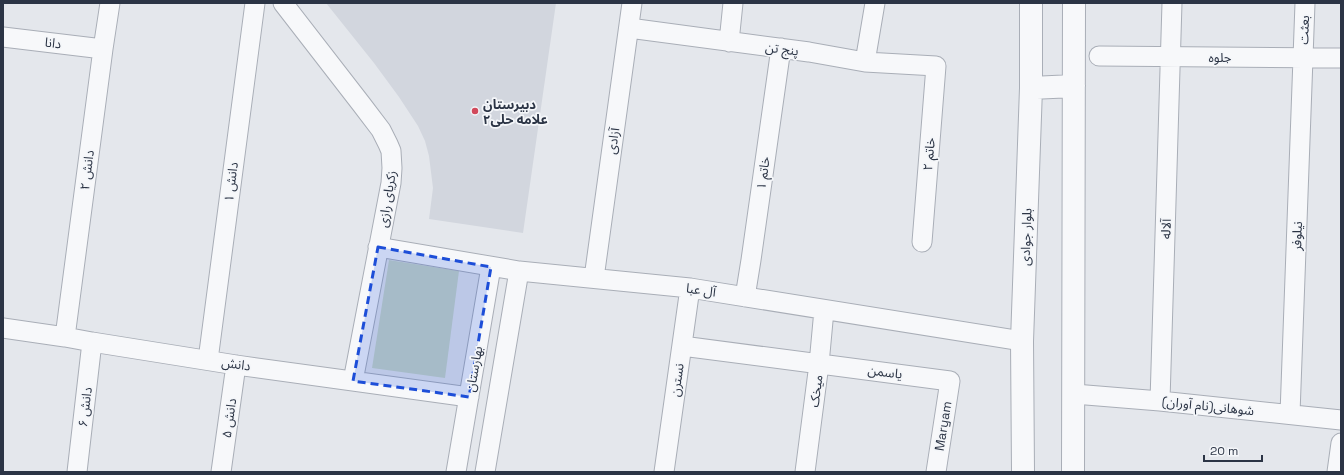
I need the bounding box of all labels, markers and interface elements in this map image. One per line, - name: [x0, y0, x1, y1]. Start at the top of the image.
- street label: بعثت: [1295, 15, 1313, 45]
- street label: دانا: [44, 34, 62, 52]
- street label: پنج تن: [764, 39, 800, 61]
- street label: جلوه: [1209, 49, 1232, 66]
- place label: دبیرستان علامه حلی۲: [483, 96, 548, 128]
- marker: دبیرستان علامه حلی۲: [470, 106, 480, 116]
- street label: آزادی: [603, 125, 623, 155]
- street label: خاتم ۲: [919, 136, 941, 172]
- street label: دانش ۲: [76, 149, 98, 191]
- street label: خاتم ۱: [752, 155, 776, 191]
- street label: دانش ۱: [220, 161, 242, 203]
- street label: زکریای رازی: [374, 169, 400, 229]
- street label: بلوار جوادی: [1016, 208, 1036, 266]
- street label: آلاله: [1157, 217, 1175, 239]
- street label: نیلوفر: [1288, 221, 1306, 252]
- street label: آل عبا: [685, 279, 718, 301]
- street label: بهارستان: [462, 345, 486, 393]
- street label: دانش: [220, 354, 252, 374]
- street label: یاسمن: [867, 361, 903, 383]
- street label: نسترن: [666, 362, 688, 398]
- street label: میخک: [805, 373, 827, 408]
- street label: دانش ۶: [74, 386, 96, 428]
- street label: شوهانی(نام آوران): [1161, 393, 1255, 420]
- street label: دانش ۵: [218, 397, 240, 439]
- street label: Maryam: [931, 400, 955, 452]
- scale bar: [1204, 437, 1262, 463]
- text: 20 m: [1210, 443, 1238, 459]

